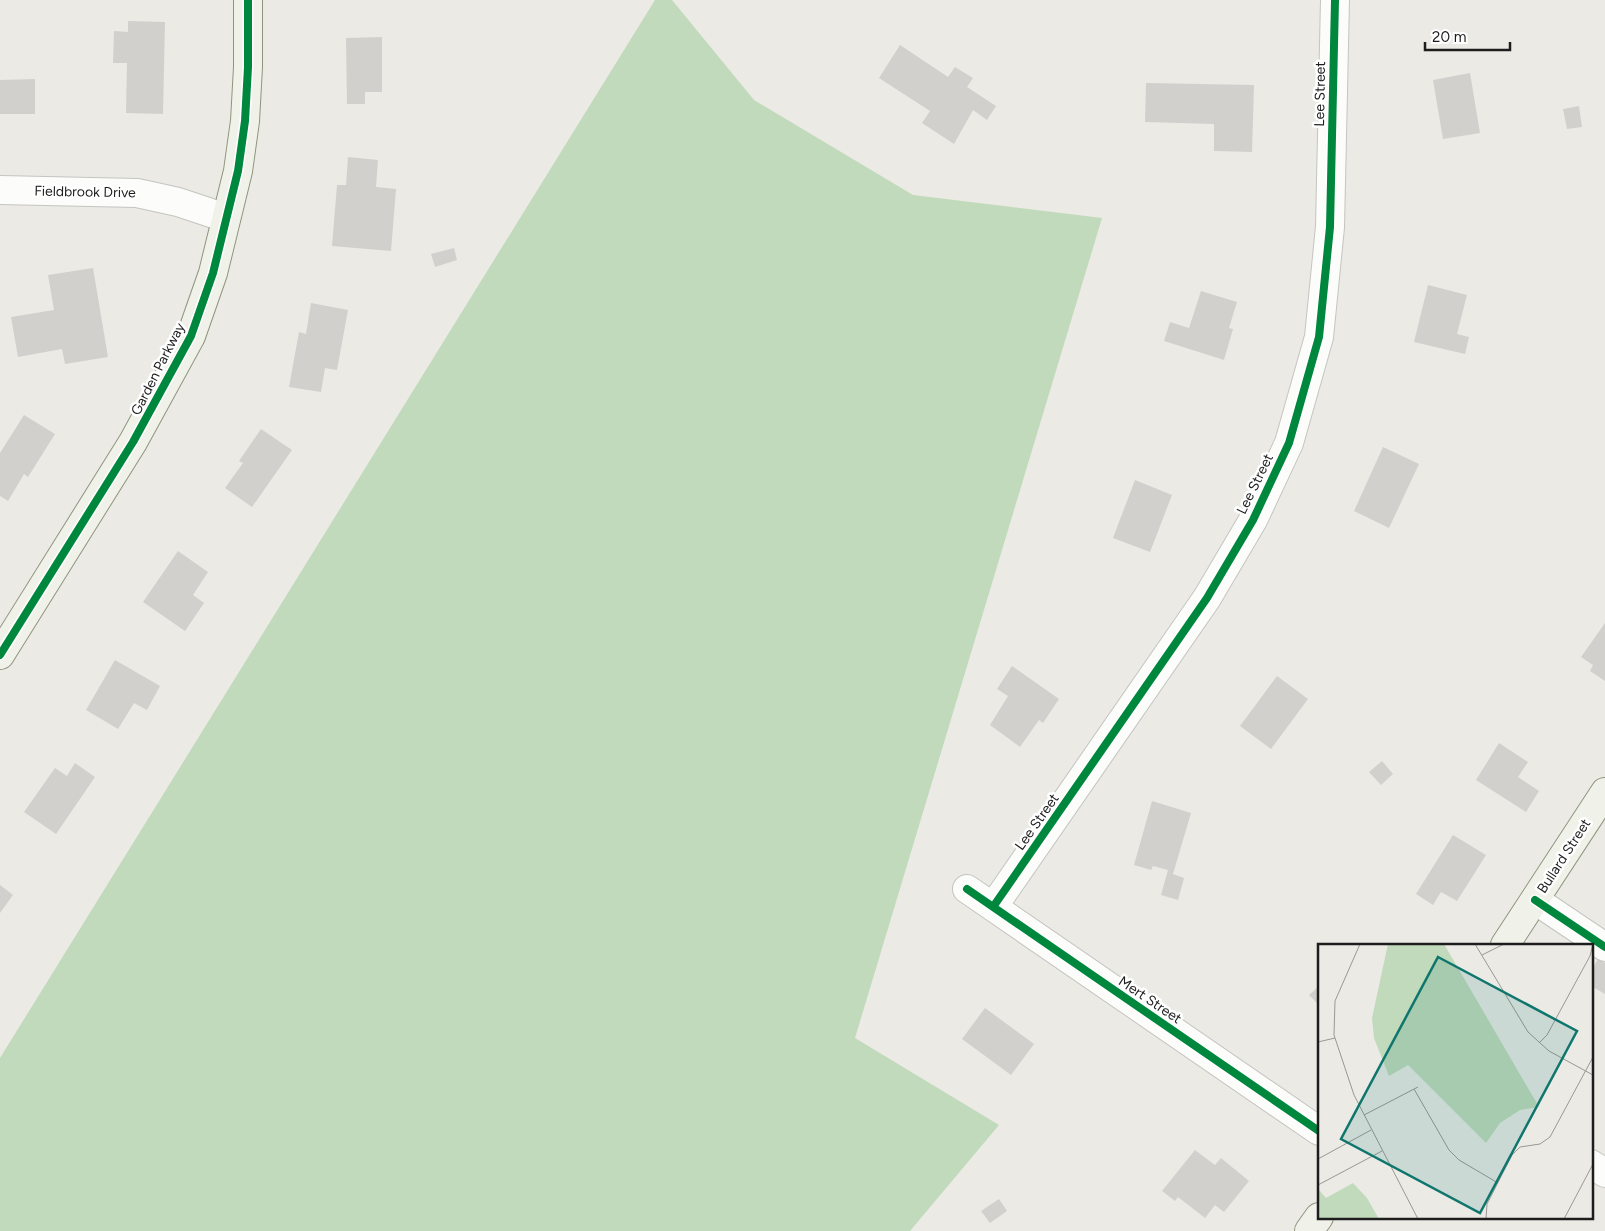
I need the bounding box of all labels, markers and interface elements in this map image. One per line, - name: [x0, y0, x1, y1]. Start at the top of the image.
- scale bar: [1425, 20, 1510, 52]
- text: 20 m: [1432, 28, 1466, 46]
- street label: Lee Street: [1311, 61, 1329, 127]
- street label: Fieldbrook Drive: [34, 183, 136, 201]
- street label: Garden Parkway: [127, 319, 189, 418]
- street label: Lee Street: [1233, 451, 1277, 517]
- street label: Lee Street: [1011, 790, 1063, 854]
- street label: Bullard Street: [1534, 816, 1594, 896]
- inset map: [1318, 944, 1592, 1218]
- street label: Mert Street: [1115, 973, 1185, 1027]

